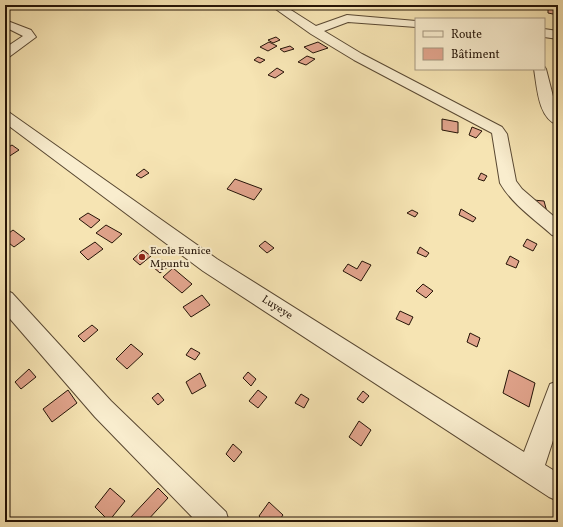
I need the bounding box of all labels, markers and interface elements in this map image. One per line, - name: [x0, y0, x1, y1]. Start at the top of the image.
- legend: [415, 18, 545, 70]
- text: Route: [451, 27, 482, 43]
- text: Bâtiment: [451, 47, 500, 63]
- place label: Ecole Eunice Mpuntu: [150, 244, 211, 272]
- marker: Ecole Eunice Mpuntu: [137, 252, 147, 262]
- street label: Luyeye: [259, 292, 295, 324]

